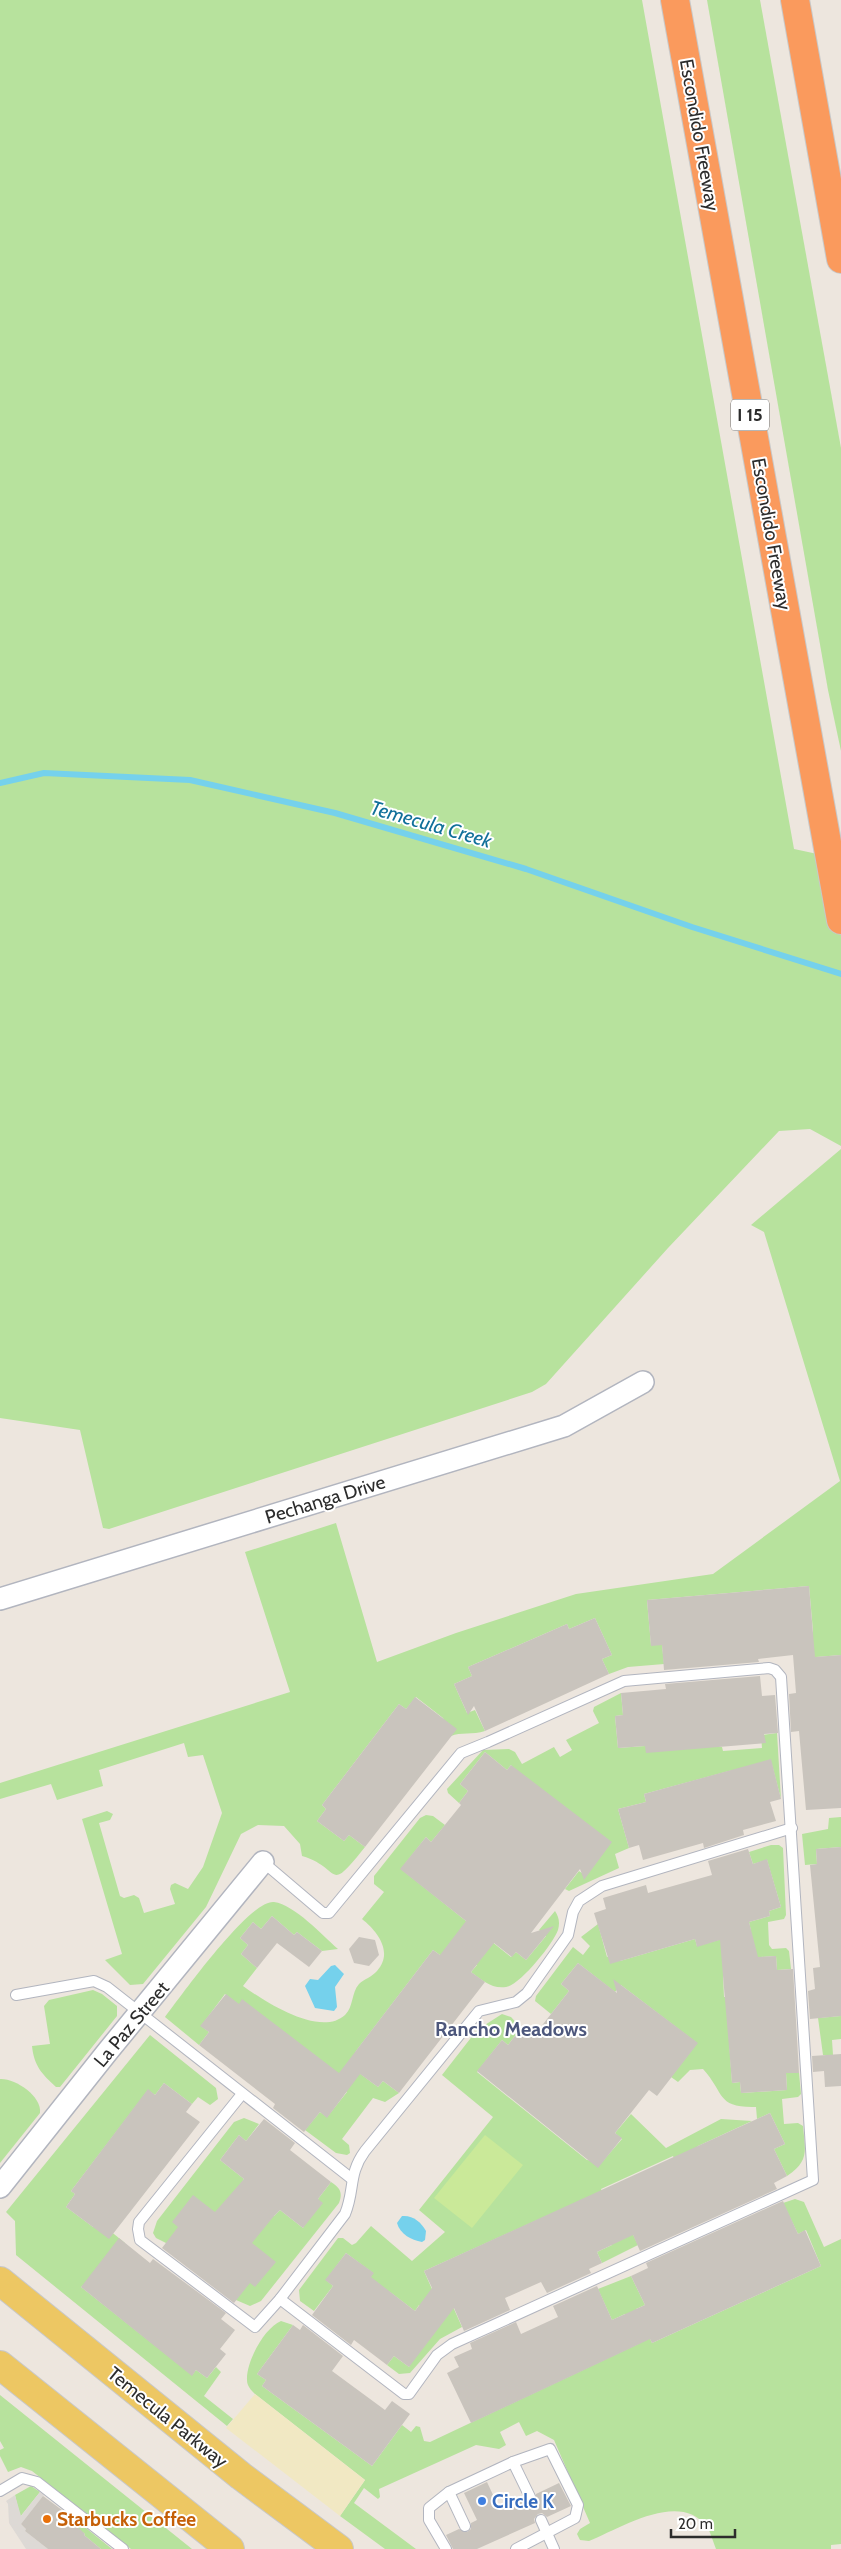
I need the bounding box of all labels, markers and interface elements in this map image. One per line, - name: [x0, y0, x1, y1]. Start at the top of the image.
- street label: Escondido Freeway: [675, 57, 724, 213]
- road number: I 15: [731, 400, 769, 430]
- street label: Escondido Freeway: [747, 456, 796, 612]
- water label: Temecula Creek: [368, 795, 496, 853]
- street label: Pechanga Drive: [262, 1470, 388, 1529]
- street label: La Paz Street: [89, 1976, 174, 2072]
- district label: Rancho Meadows: [435, 2017, 587, 2041]
- street label: Temecula Parkway: [103, 2362, 233, 2473]
- place label: Circle K: [492, 2490, 554, 2513]
- marker: Circle K: [476, 2495, 488, 2507]
- scale bar: [671, 2506, 735, 2538]
- place label: Starbucks Coffee: [57, 2508, 196, 2531]
- marker: Starbucks Coffee: [41, 2513, 53, 2525]
- text: 20 m: [678, 2515, 713, 2533]

